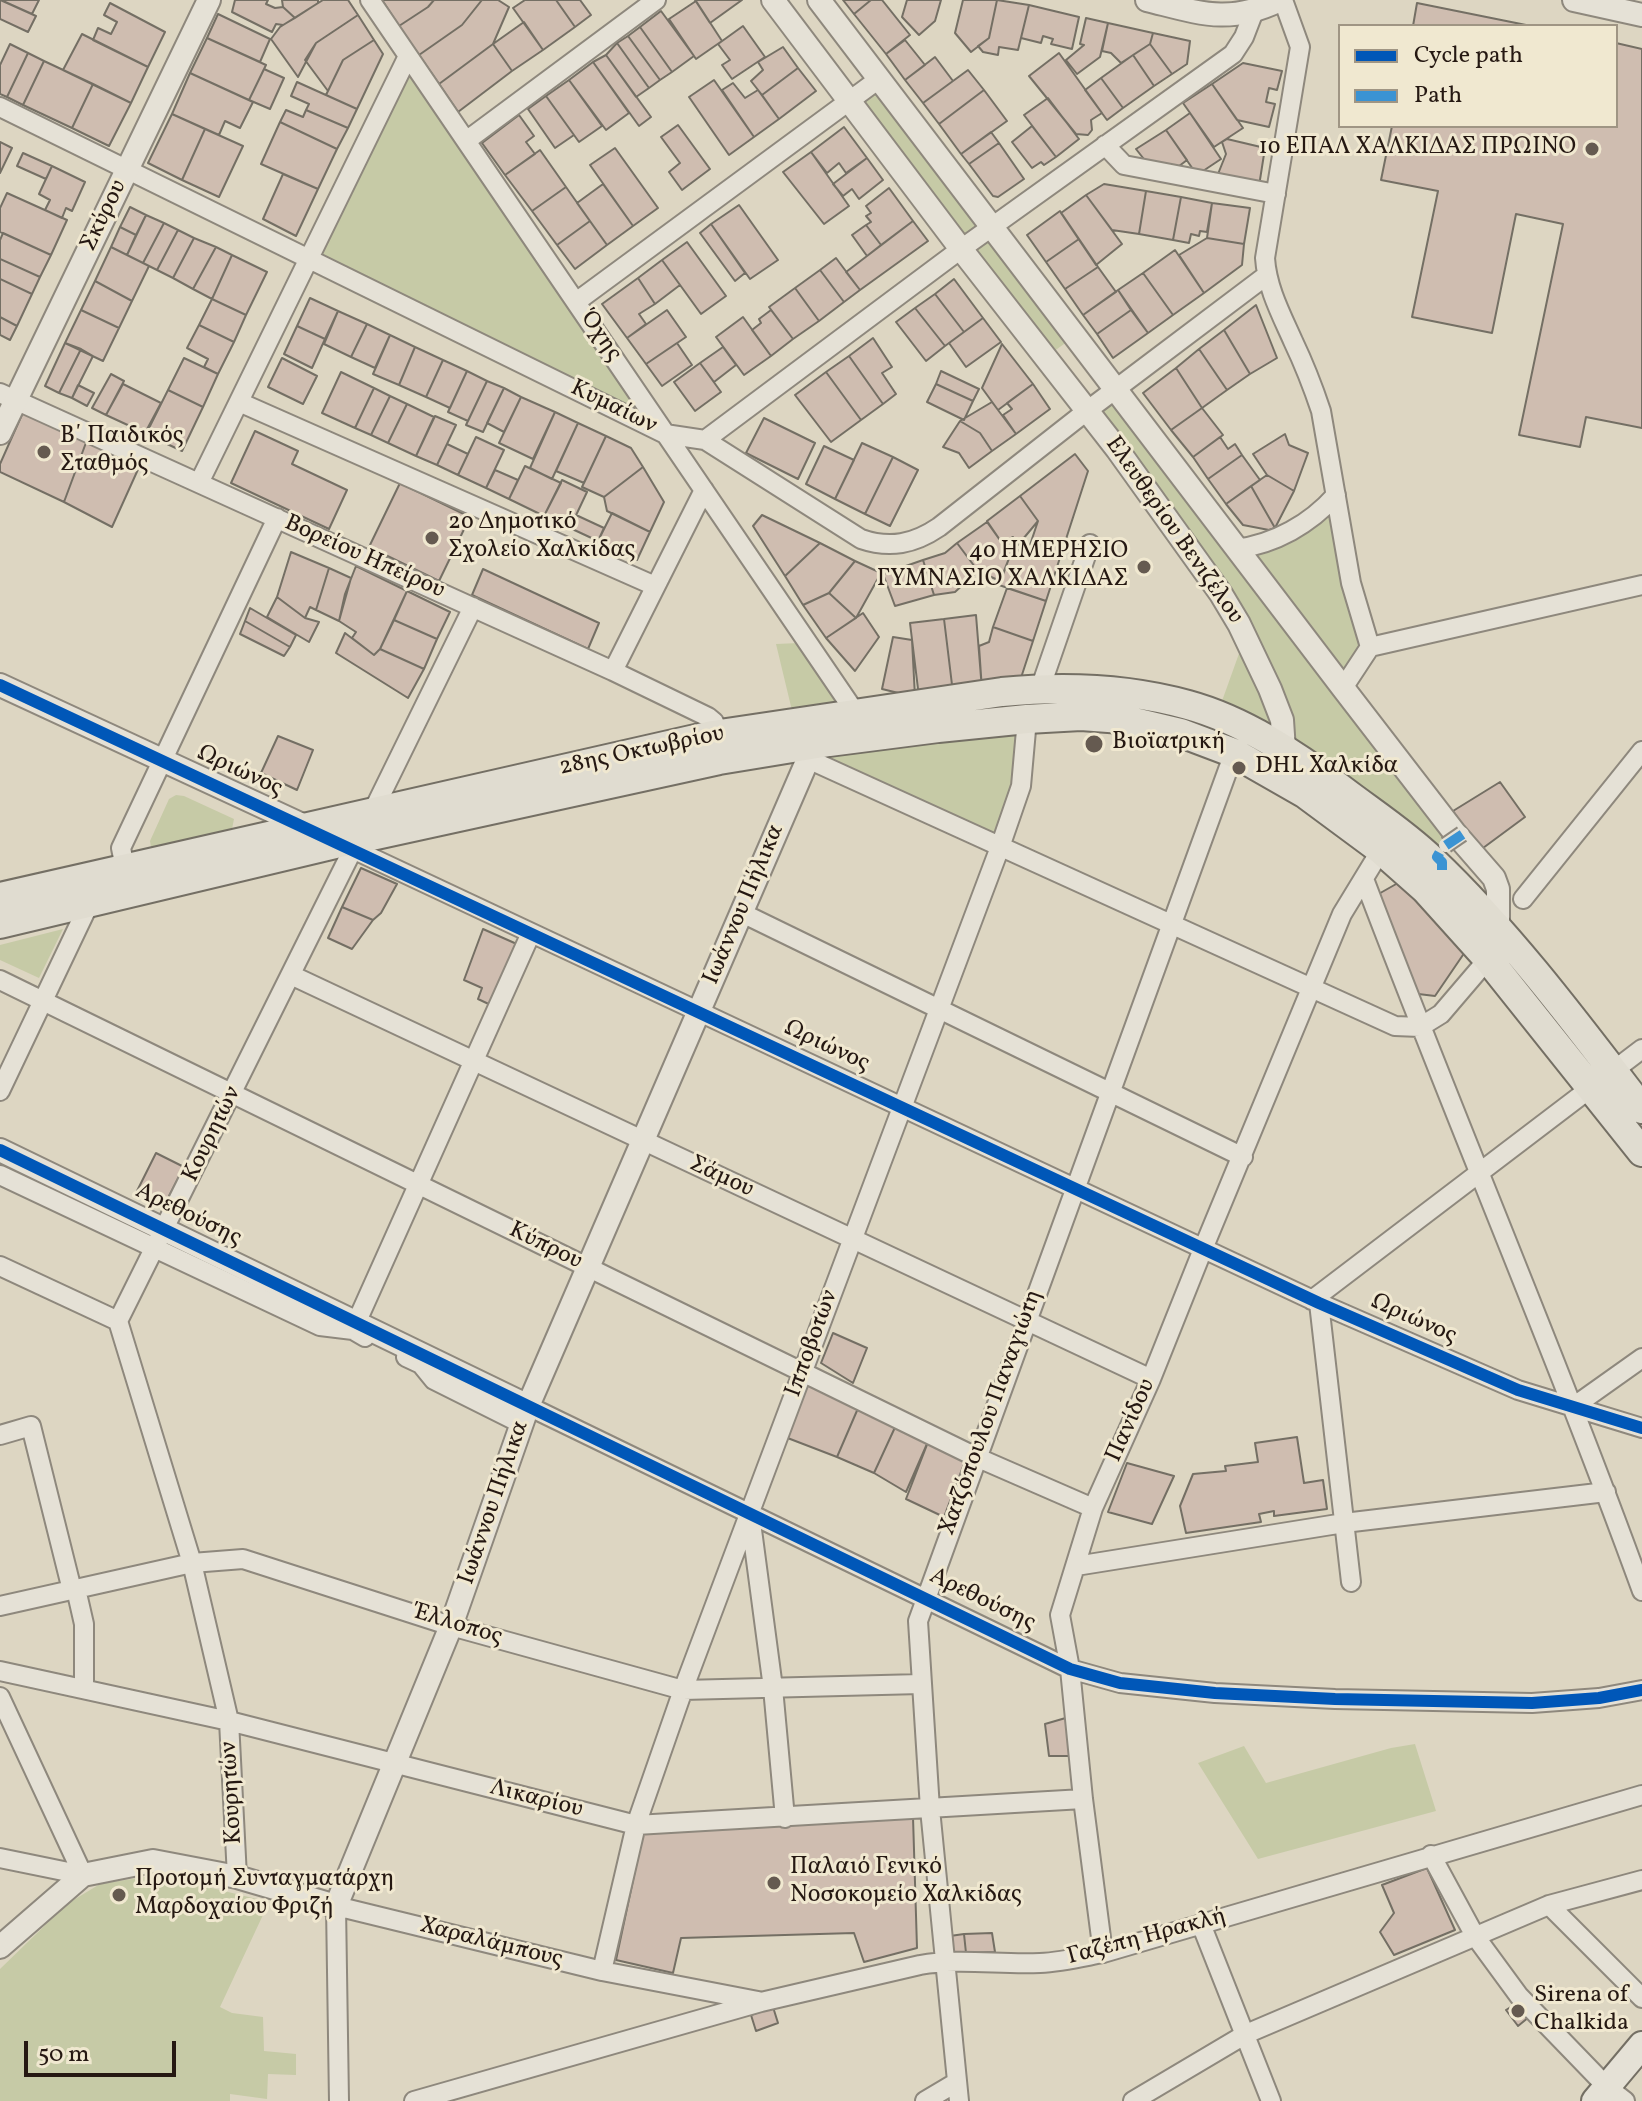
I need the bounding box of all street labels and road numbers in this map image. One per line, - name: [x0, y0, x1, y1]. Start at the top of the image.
- street label: Σκύρου: [75, 176, 135, 256]
- street label: Όχης: [573, 306, 627, 368]
- street label: Κυμαίων: [565, 375, 661, 441]
- street label: Ελευθερίου Βενιζέλου: [1098, 432, 1248, 630]
- street label: Βορείου Ηπείρου: [279, 510, 449, 606]
- street label: 28ης Οκτωβρίου: [557, 720, 727, 784]
- street label: Ωριώνος: [191, 740, 287, 804]
- street label: Ιωάννου Πήλικα: [698, 821, 792, 989]
- street label: Ωριώνος: [778, 1015, 874, 1079]
- street label: Κουρητών: [178, 1083, 248, 1187]
- street label: Σάμου: [684, 1151, 758, 1205]
- street label: Αρεθούσης: [130, 1178, 246, 1254]
- street label: Κύπρου: [504, 1217, 586, 1277]
- street label: Χατζόπουλου Παναγιώτη: [934, 1286, 1050, 1540]
- street label: Ιπποβοτών: [780, 1287, 846, 1401]
- street label: Ωριώνος: [1365, 1288, 1461, 1352]
- street label: Πανίδου: [1101, 1375, 1163, 1467]
- street label: Ιωάννου Πήλικα: [454, 1417, 536, 1589]
- street label: Αρεθούσης: [924, 1563, 1040, 1639]
- street label: Έλλοπος: [410, 1599, 506, 1653]
- street label: Κουρητών: [216, 1741, 250, 1845]
- street label: Λικαρίου: [487, 1775, 585, 1825]
- street label: Γαζέπη Ηρακλή: [1064, 1903, 1230, 1973]
- street label: Χαραλάμπους: [416, 1912, 566, 1976]

